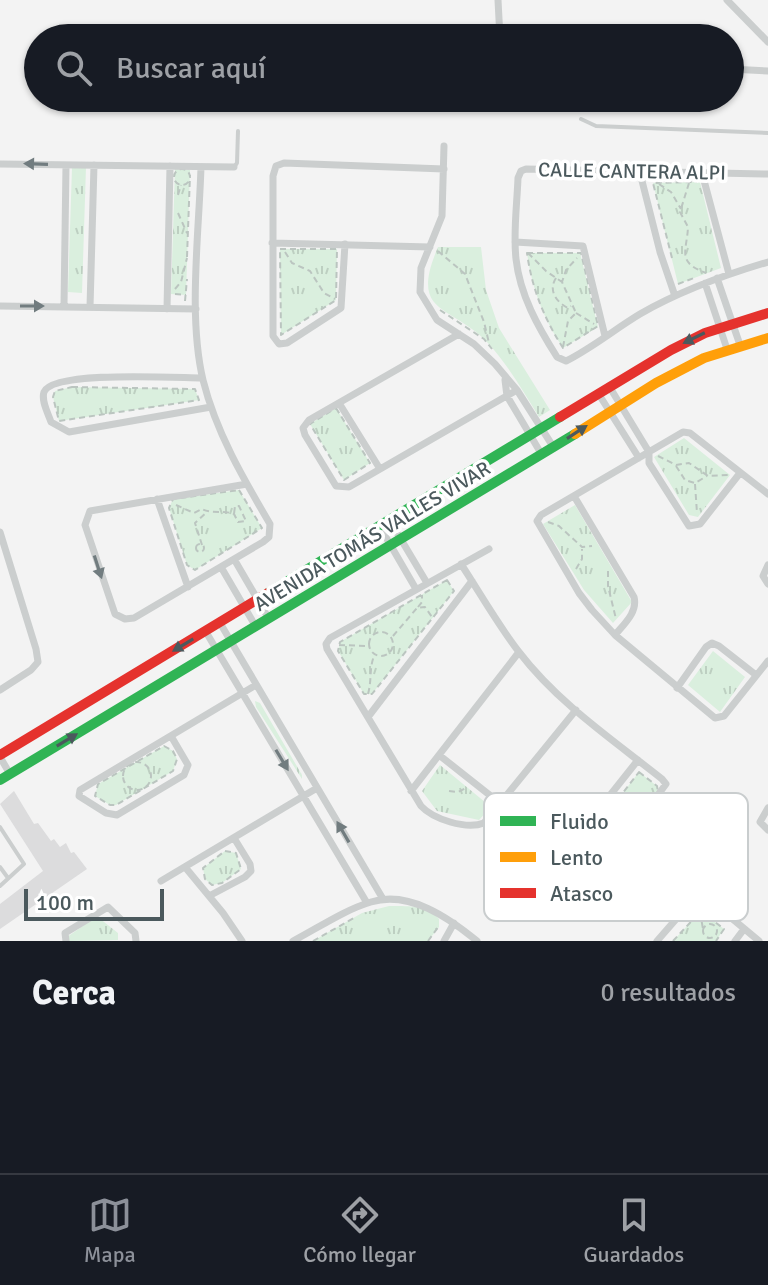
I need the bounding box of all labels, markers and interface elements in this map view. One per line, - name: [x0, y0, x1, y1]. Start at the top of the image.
- search box: [24, 24, 744, 112]
- icon: search: [52, 46, 96, 90]
- text: Buscar aquí: [116, 50, 266, 87]
- one-way arrow: [23, 157, 48, 170]
- street label: CALLE CANTERA ALPI: [538, 157, 726, 186]
- one-way arrow: [20, 300, 45, 312]
- one-way arrow: [683, 332, 706, 345]
- one-way arrow: [567, 425, 588, 440]
- street label: AVENIDA TOMÁS VALLES VIVAR: [250, 456, 495, 617]
- one-way arrow: [93, 555, 105, 579]
- one-way arrow: [172, 638, 194, 652]
- one-way arrow: [56, 733, 78, 747]
- one-way arrow: [275, 749, 289, 771]
- legend: [484, 793, 748, 921]
- text: Fluido: [550, 808, 609, 835]
- one-way arrow: [336, 821, 350, 843]
- text: Lento: [550, 844, 603, 871]
- text: Atasco: [550, 880, 613, 907]
- scale bar: [24, 885, 164, 921]
- text: 100 m: [36, 889, 94, 916]
- text: Cerca: [32, 972, 116, 1014]
- text: 0 resultados: [600, 977, 736, 1009]
- tab: Mapa: [84, 1193, 136, 1268]
- tab: Cómo llegar: [303, 1193, 416, 1268]
- tab: Guardados: [583, 1193, 684, 1268]

